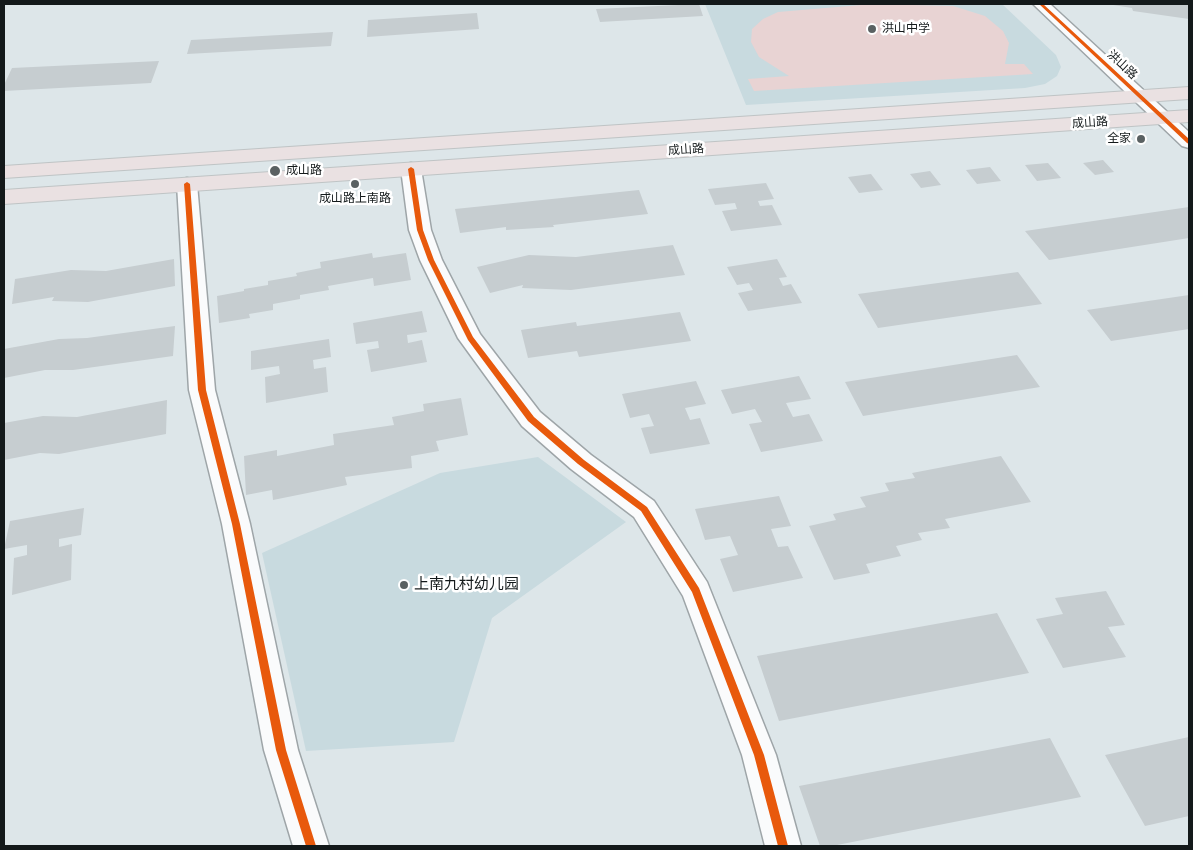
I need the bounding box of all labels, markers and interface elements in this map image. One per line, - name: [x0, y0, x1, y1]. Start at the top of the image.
- place label: 洪山中学: [882, 22, 930, 36]
- marker: 洪山中学: [866, 23, 878, 35]
- street label: 洪山路: [1104, 47, 1140, 83]
- street label: 成山路: [1072, 115, 1108, 131]
- place label: 全家: [1107, 132, 1131, 146]
- marker: 全家: [1135, 133, 1147, 145]
- street label: 成山路: [668, 142, 704, 158]
- marker: 成山路: [268, 164, 282, 178]
- place label: 成山路: [286, 164, 322, 178]
- marker: 成山路上南路: [349, 178, 361, 190]
- place label: 成山路上南路: [319, 192, 391, 206]
- place label: 上南九村幼儿园: [414, 576, 519, 594]
- marker: 上南九村幼儿园: [398, 579, 410, 591]

